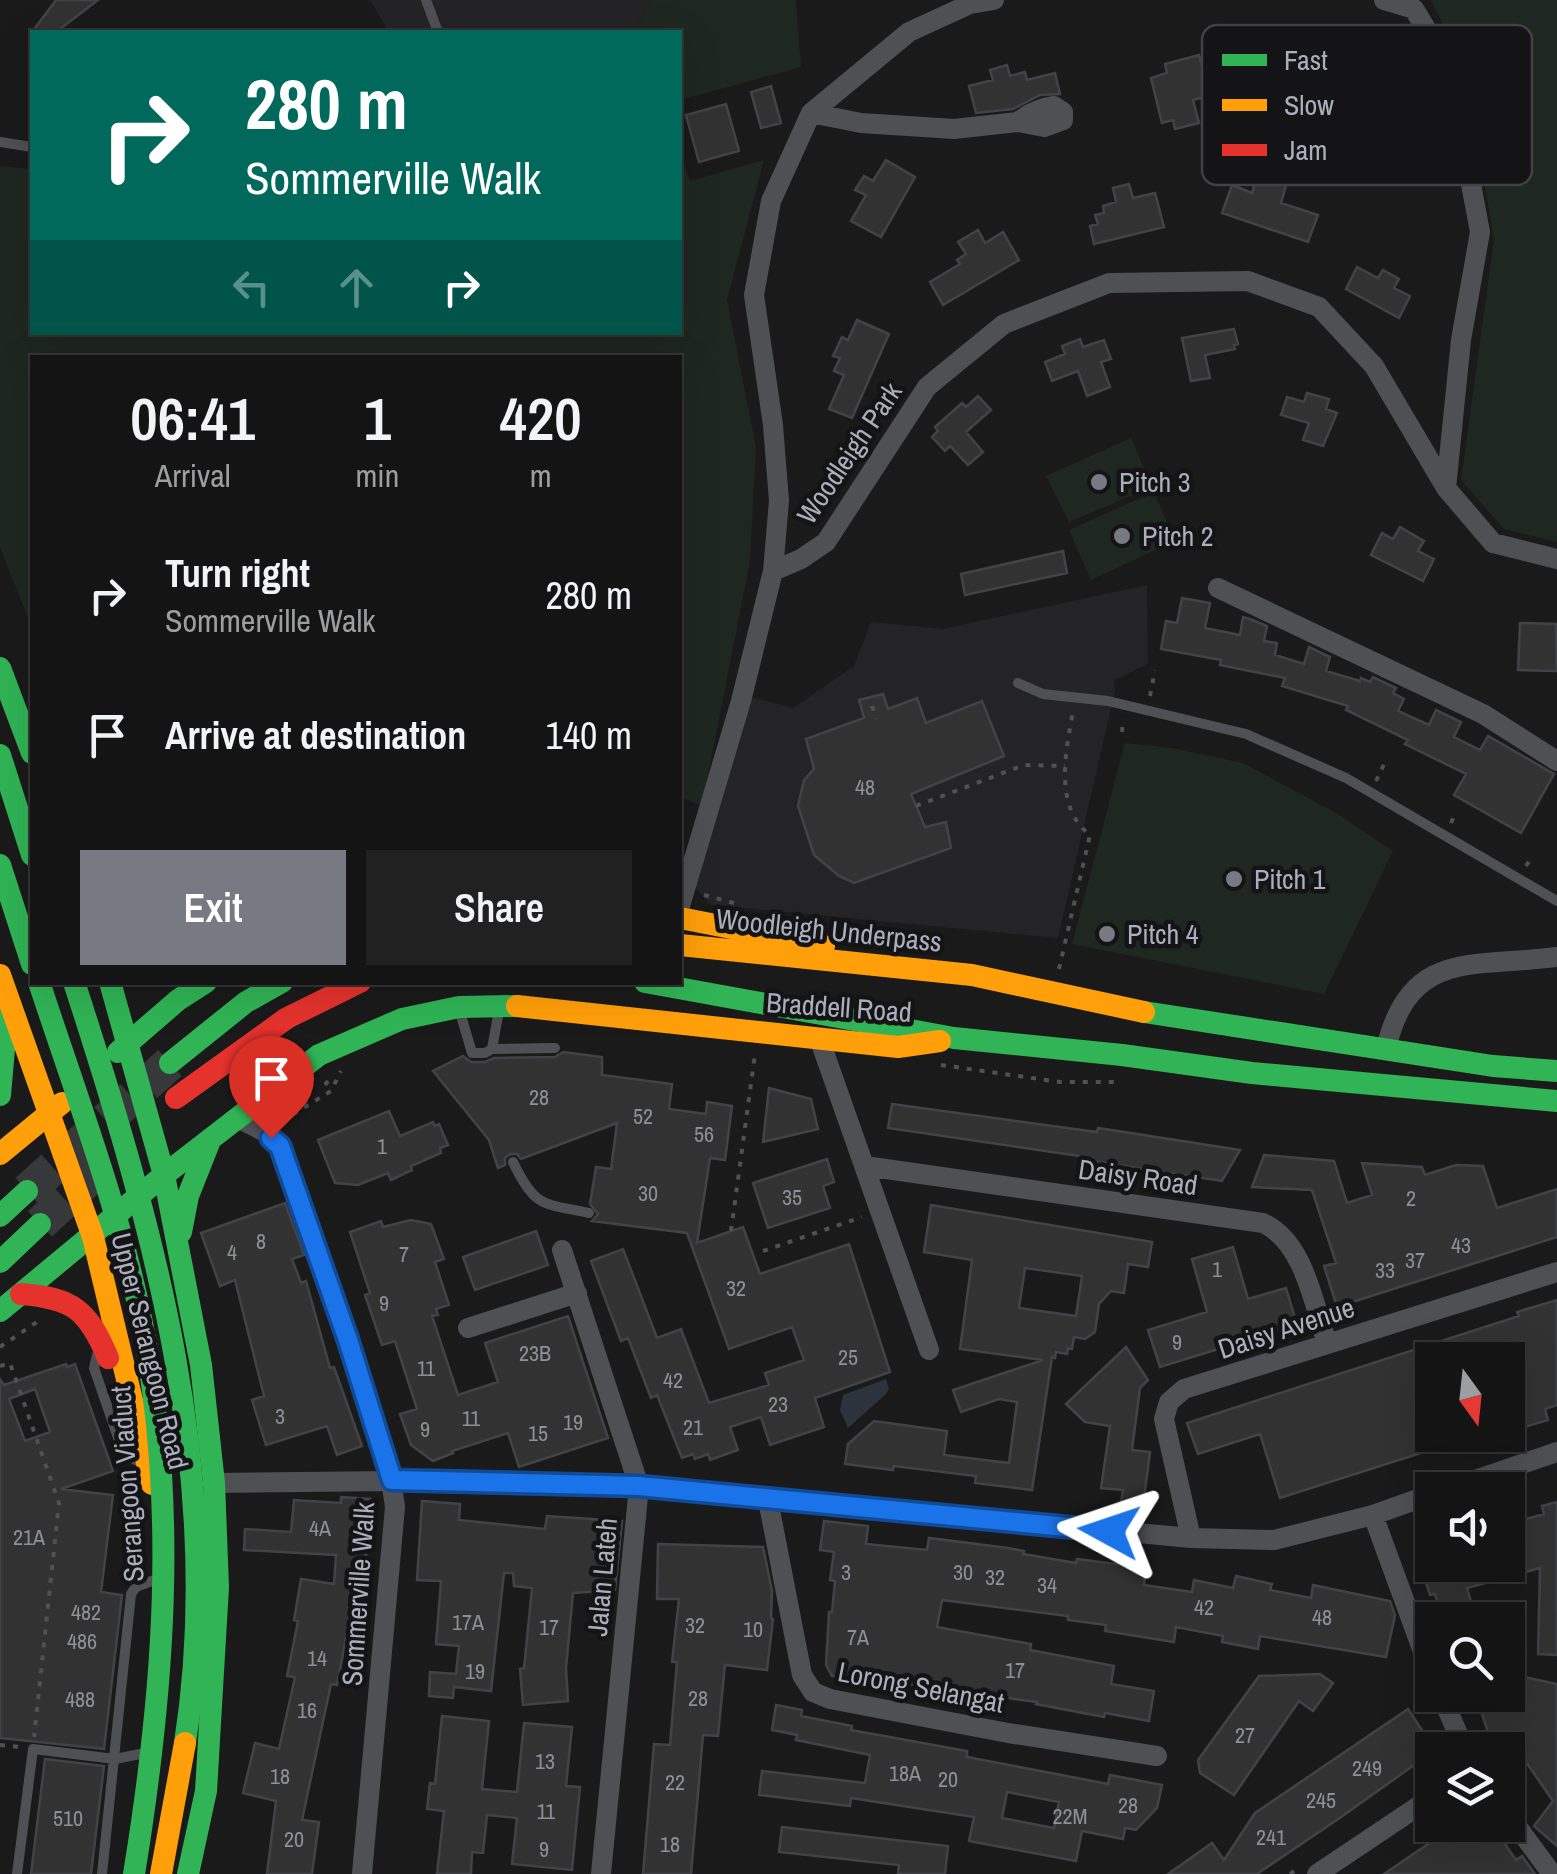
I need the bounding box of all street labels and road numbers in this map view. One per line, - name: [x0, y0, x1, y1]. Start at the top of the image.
- street label: Woodleigh Park: [788, 374, 911, 531]
- street label: Woodleigh Underpass: [714, 899, 944, 961]
- street label: Braddell Road: [765, 983, 913, 1031]
- street label: Daisy Road: [1076, 1150, 1200, 1204]
- street label: Upper Serangoon Road: [102, 1229, 198, 1473]
- street label: Daisy Avenue: [1213, 1288, 1359, 1368]
- street label: Serangoon Viaduct: [101, 1385, 153, 1583]
- street label: Sommerville Walk: [333, 1500, 383, 1687]
- street label: Jalan Lateh: [578, 1516, 626, 1638]
- street label: Lorong Selangat: [835, 1652, 1007, 1722]

